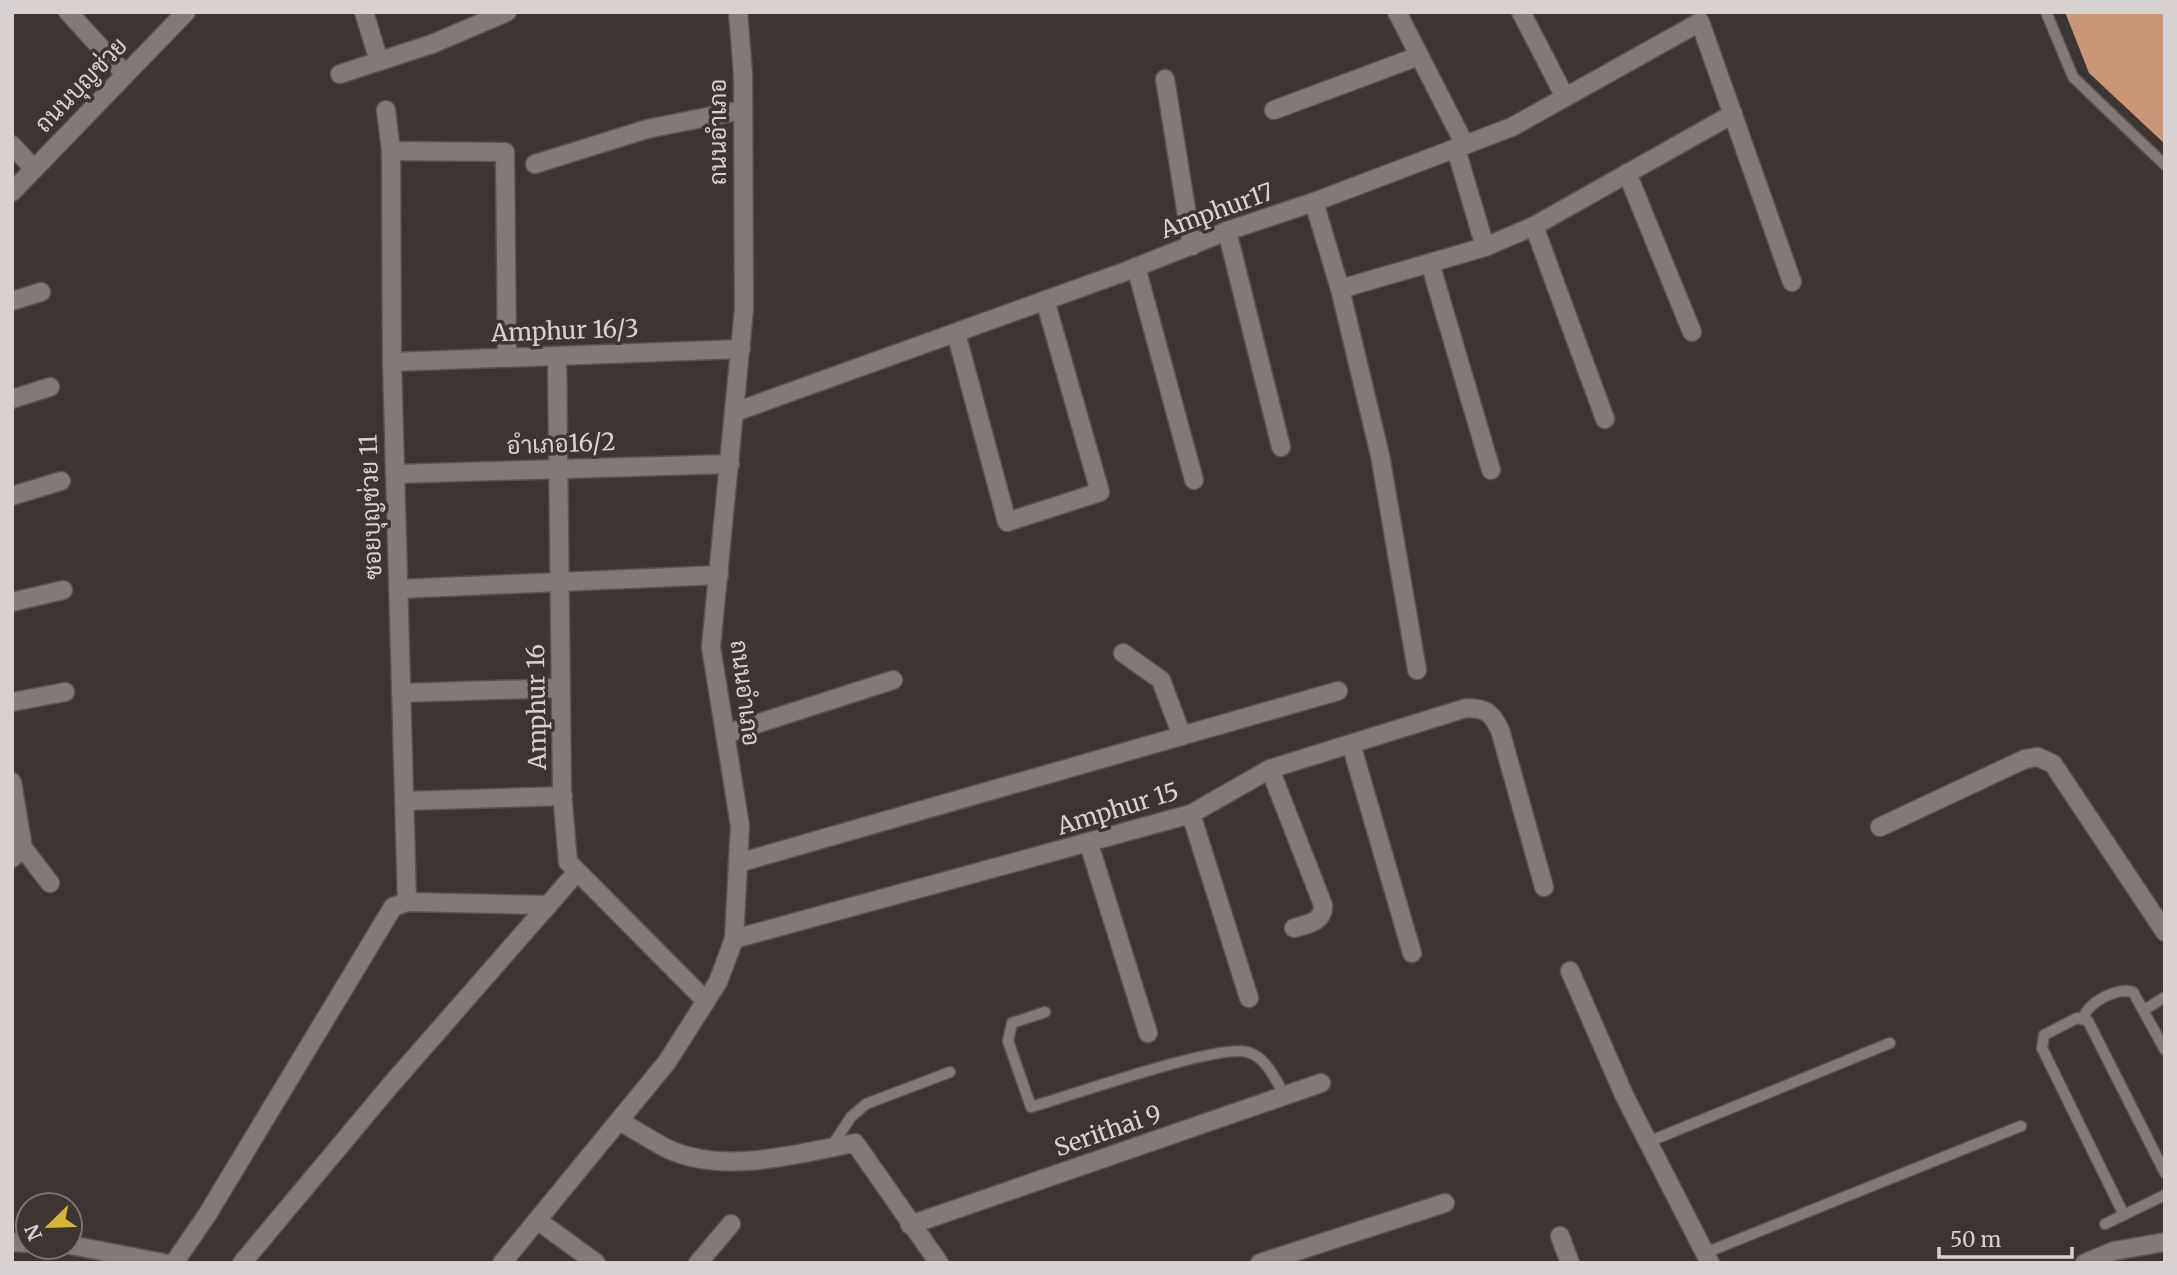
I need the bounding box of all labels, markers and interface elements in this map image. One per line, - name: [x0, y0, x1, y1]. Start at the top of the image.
- street label: ถนนบุญช่วย: [28, 31, 134, 139]
- street label: ถนนอำเภอ: [702, 79, 733, 185]
- street label: Amphur17: [1155, 176, 1278, 246]
- street label: Amphur 16/3: [490, 312, 639, 349]
- street label: อำเภอ16/2: [506, 426, 616, 461]
- street label: ซอยบุญช่วย 11: [352, 434, 390, 580]
- street label: ถนนอำเภอ: [724, 638, 767, 748]
- street label: Amphur 16: [520, 644, 553, 771]
- street label: Amphur 15: [1052, 775, 1182, 842]
- street label: Serithai 9: [1050, 1098, 1166, 1163]
- north arrow: [14, 1191, 84, 1261]
- scale bar: [1939, 1216, 2072, 1260]
- text: N: [19, 1221, 47, 1244]
- text: 50 m: [1950, 1226, 2001, 1253]

